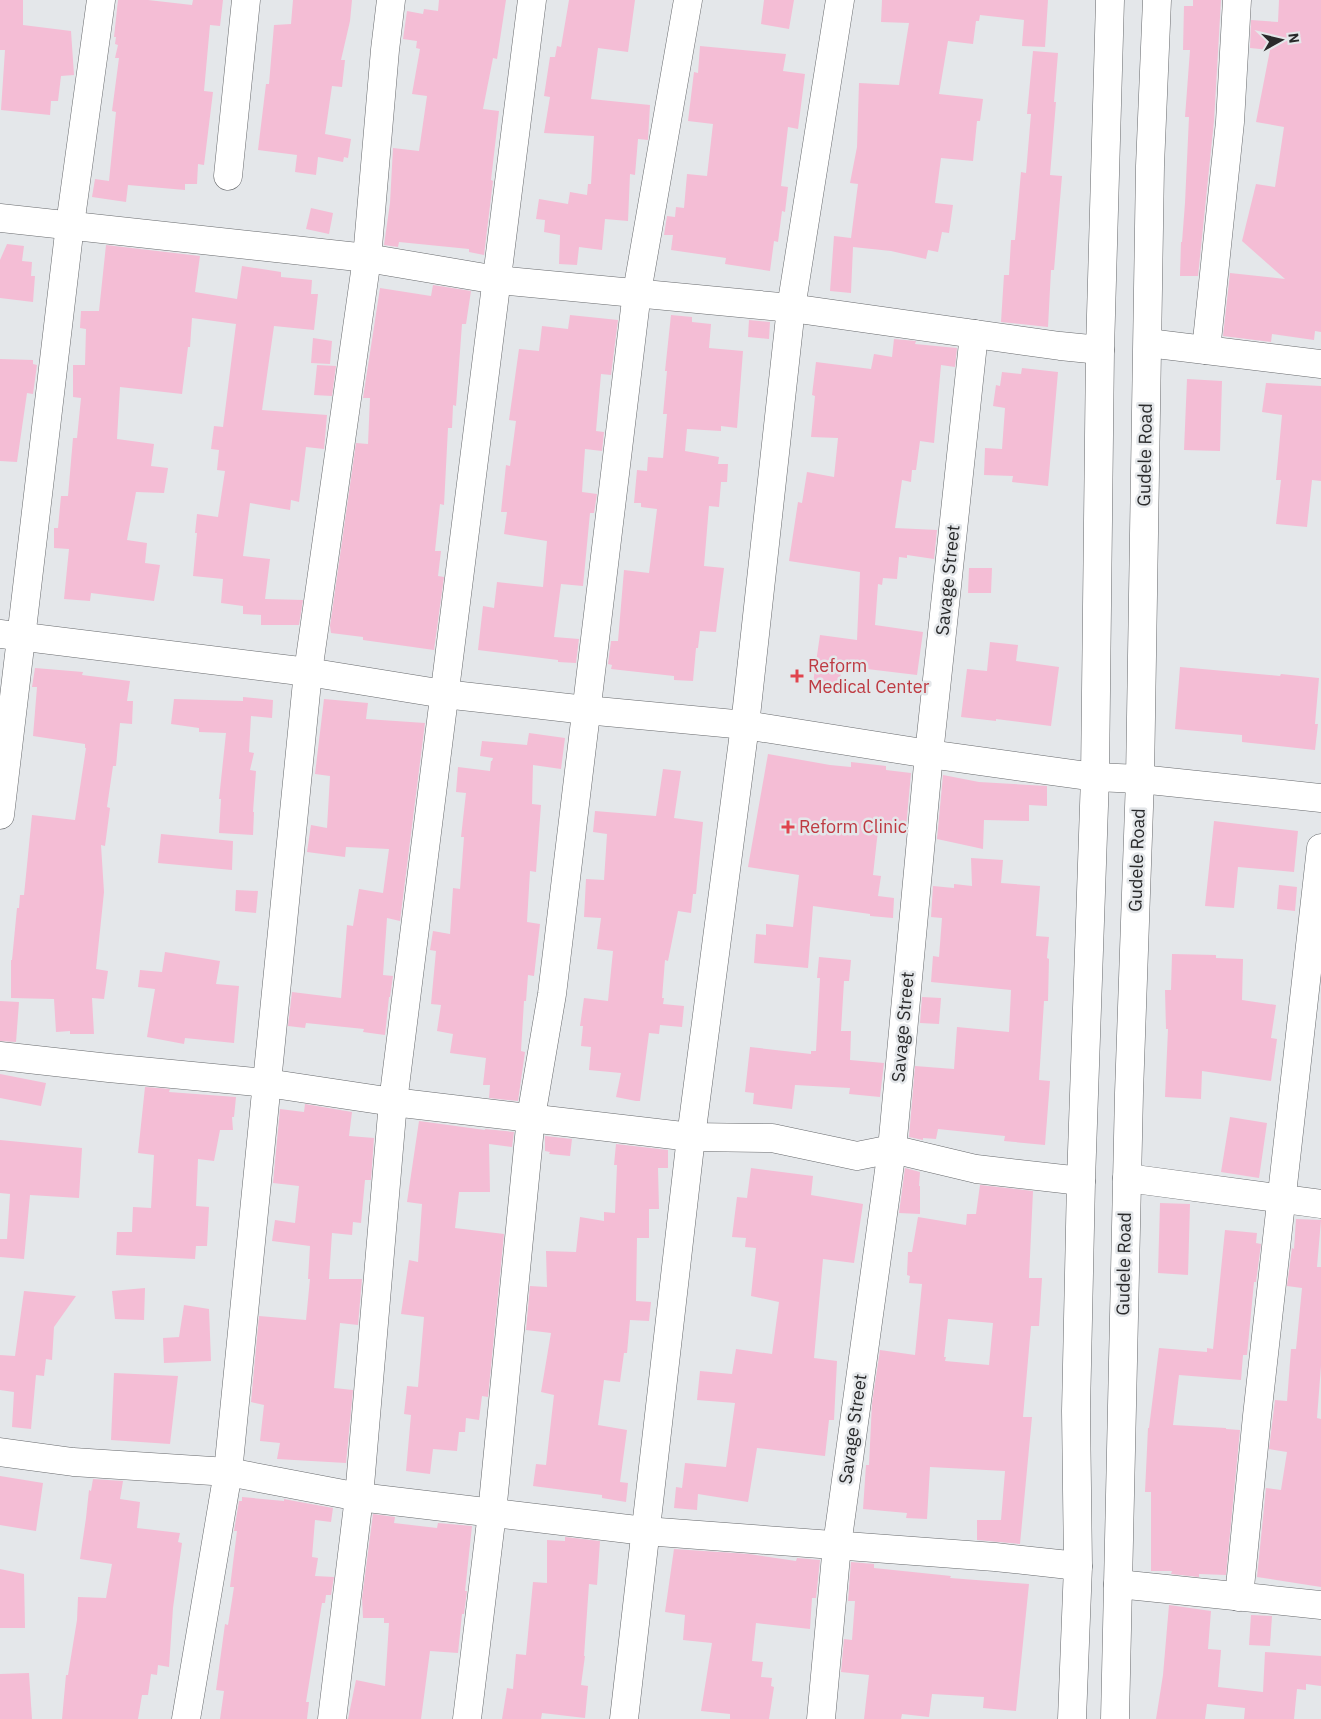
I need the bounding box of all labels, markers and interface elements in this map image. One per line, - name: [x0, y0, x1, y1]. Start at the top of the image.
- north arrow: [1256, 15, 1306, 65]
- text: N: [1284, 32, 1303, 44]
- street label: Gudele Road: [1132, 403, 1157, 507]
- street label: Savage Street: [930, 523, 965, 636]
- place label: Reform Medical Center: [808, 654, 930, 698]
- marker: Reform Medical Center: [790, 669, 804, 683]
- street label: Gudele Road: [1123, 808, 1150, 912]
- place label: Reform Clinic: [799, 815, 907, 838]
- marker: Reform Clinic: [781, 820, 795, 834]
- street label: Savage Street: [886, 971, 919, 1083]
- street label: Gudele Road: [1111, 1212, 1136, 1316]
- street label: Savage Street: [833, 1372, 872, 1486]

